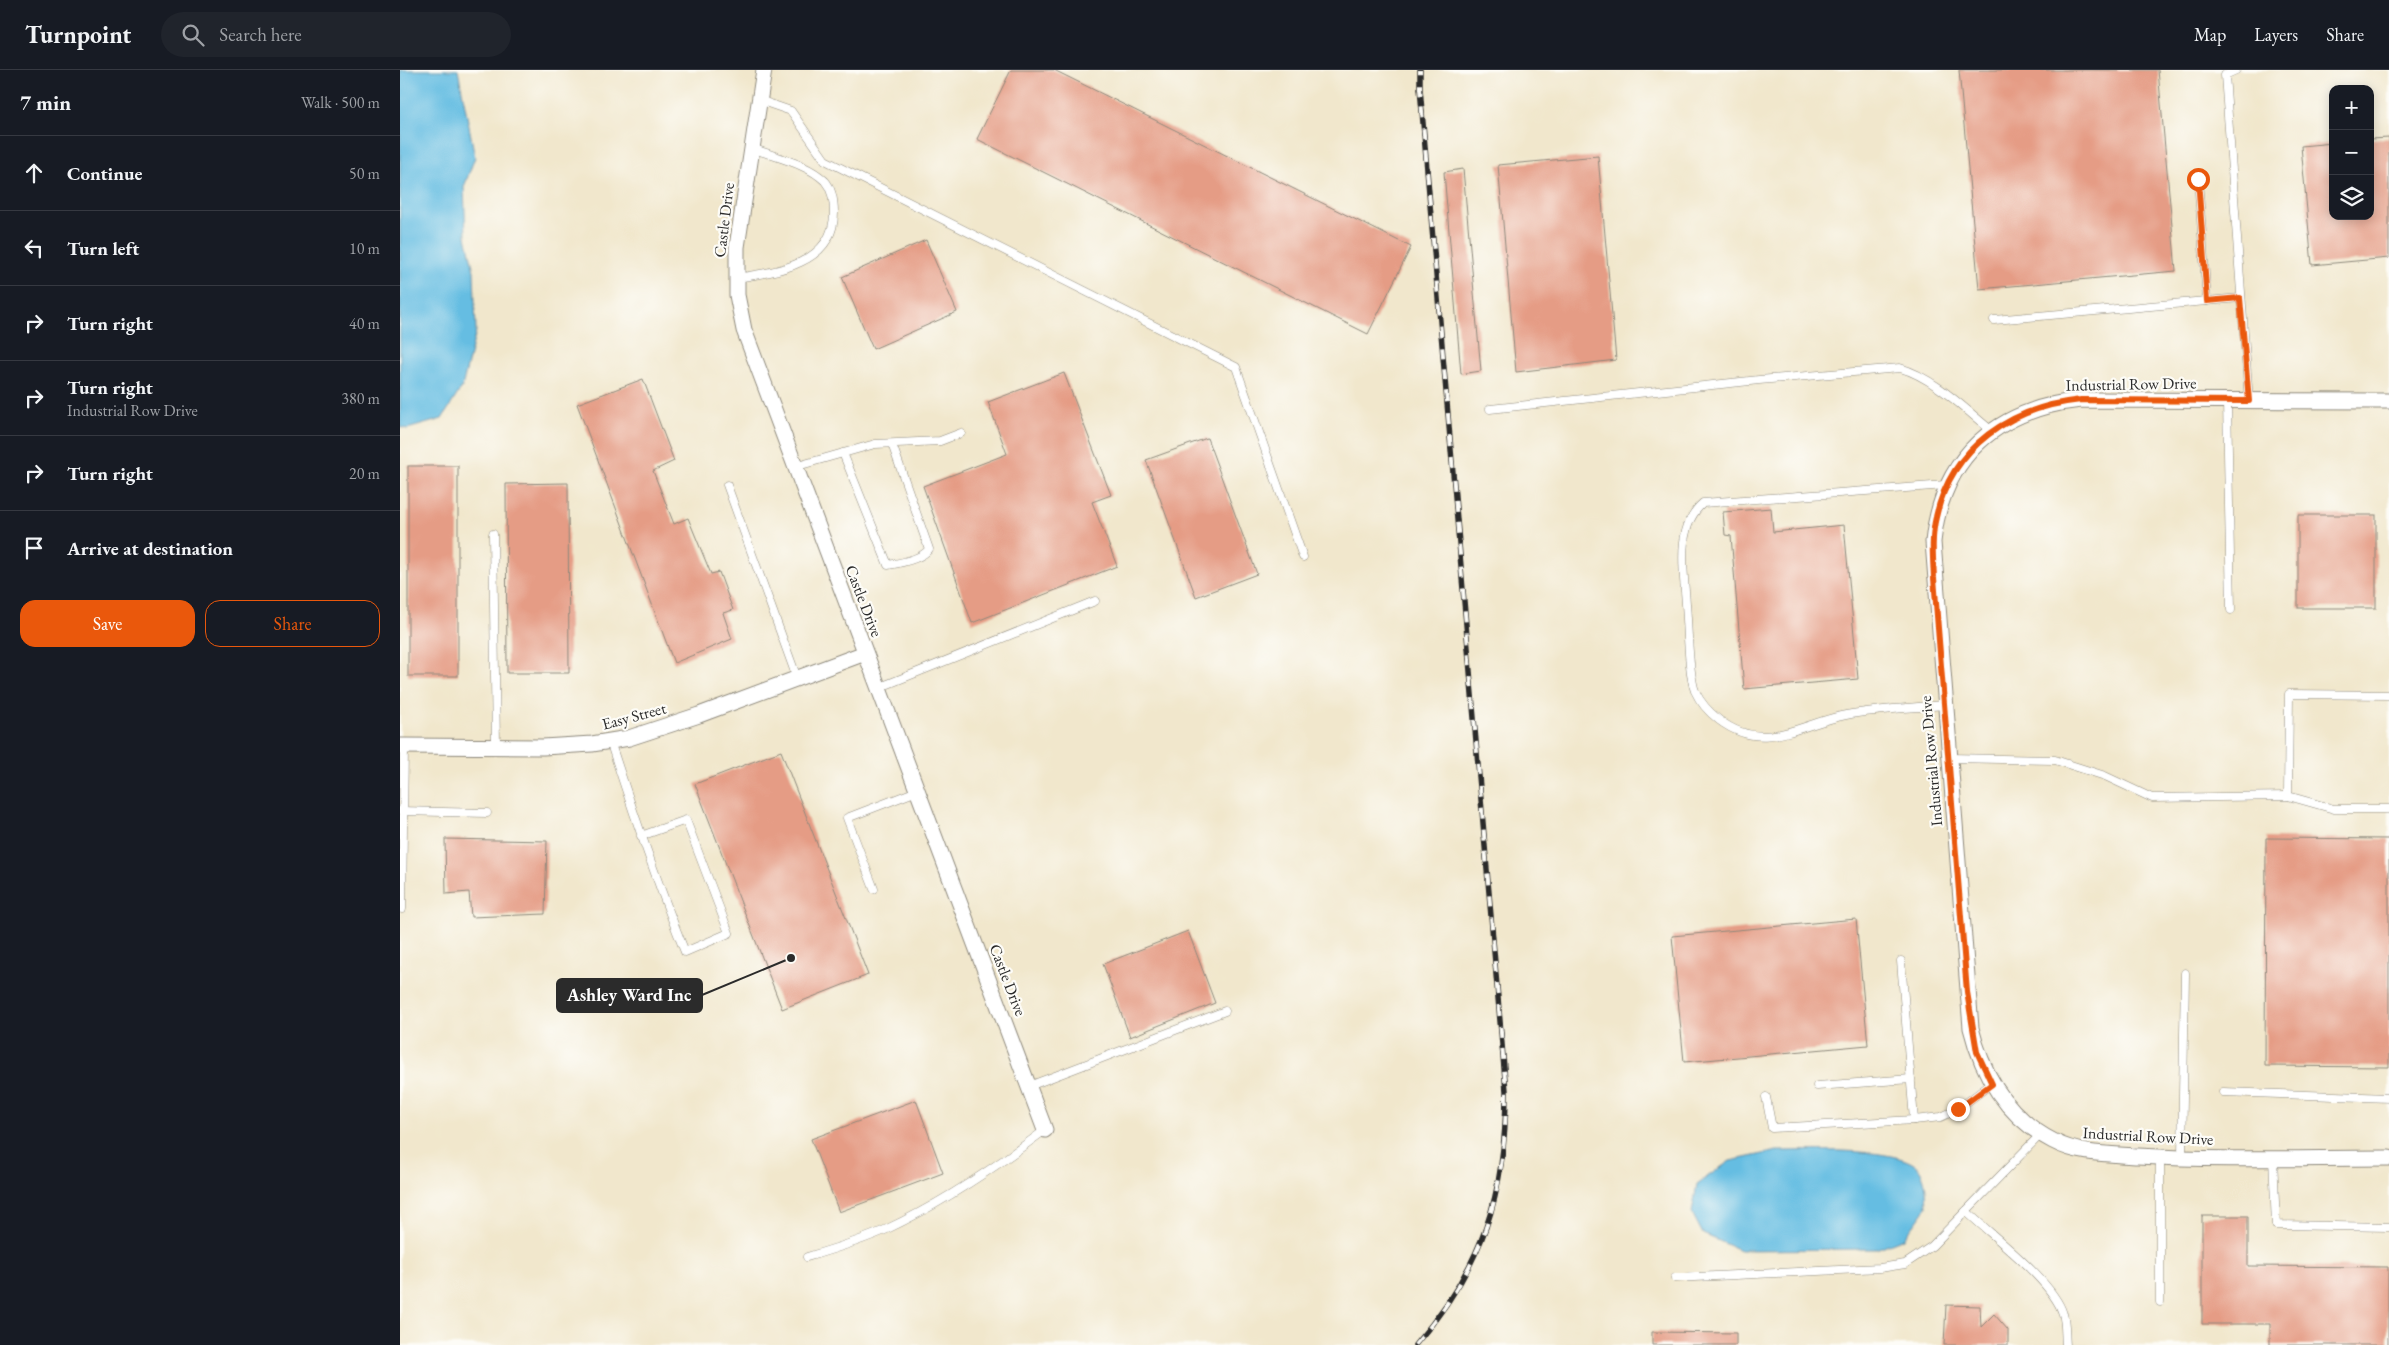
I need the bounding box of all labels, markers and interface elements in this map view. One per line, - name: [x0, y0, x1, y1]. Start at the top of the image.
- search box: [161, 12, 511, 57]
- text: Turnpoint: [25, 19, 131, 50]
- icon: search: [179, 21, 207, 49]
- text: Search here: [219, 22, 302, 47]
- text: Map: [2194, 23, 2226, 46]
- text: Layers: [2254, 23, 2298, 46]
- text: Share: [2326, 23, 2364, 46]
- map controls: [2329, 85, 2374, 220]
- button: +: [2329, 85, 2374, 130]
- text: 7 min: [20, 89, 71, 116]
- text: Walk · 500 m: [301, 92, 380, 113]
- button: −: [2329, 130, 2374, 175]
- icon: ahead: [20, 159, 48, 187]
- text: Continue: [67, 161, 142, 186]
- text: 50 m: [349, 163, 380, 184]
- route start: [2187, 168, 2210, 191]
- button: layers: [2329, 175, 2374, 220]
- street label: Castle Drive: [709, 181, 739, 259]
- icon: left: [20, 234, 48, 262]
- text: Turn left: [67, 236, 139, 261]
- text: 10 m: [349, 238, 380, 259]
- icon: right: [20, 309, 48, 337]
- text: Turn right: [67, 311, 153, 336]
- text: 40 m: [349, 313, 380, 334]
- street label: Industrial Row Drive: [2065, 372, 2197, 396]
- text: Turn right: [67, 375, 153, 400]
- icon: right: [20, 384, 48, 412]
- text: 380 m: [341, 388, 380, 409]
- text: Industrial Row Drive: [67, 400, 198, 421]
- icon: right: [20, 459, 48, 487]
- text: Turn right: [67, 461, 153, 486]
- text: 20 m: [349, 463, 380, 484]
- icon: arrive: [20, 534, 48, 562]
- text: Arrive at destination: [67, 536, 233, 561]
- street label: Castle Drive: [841, 562, 887, 640]
- button: Save: [20, 600, 195, 647]
- button: Share: [205, 600, 380, 647]
- street label: Industrial Row Drive: [1915, 695, 1947, 827]
- street label: Easy Street: [600, 697, 668, 735]
- street label: Castle Drive: [985, 941, 1031, 1019]
- callout: Ashley Ward Inc: [557, 979, 702, 1012]
- text: Ashley Ward Inc: [566, 983, 692, 1006]
- route end: [1947, 1098, 1970, 1121]
- street label: Industrial Row Drive: [2082, 1122, 2214, 1150]

